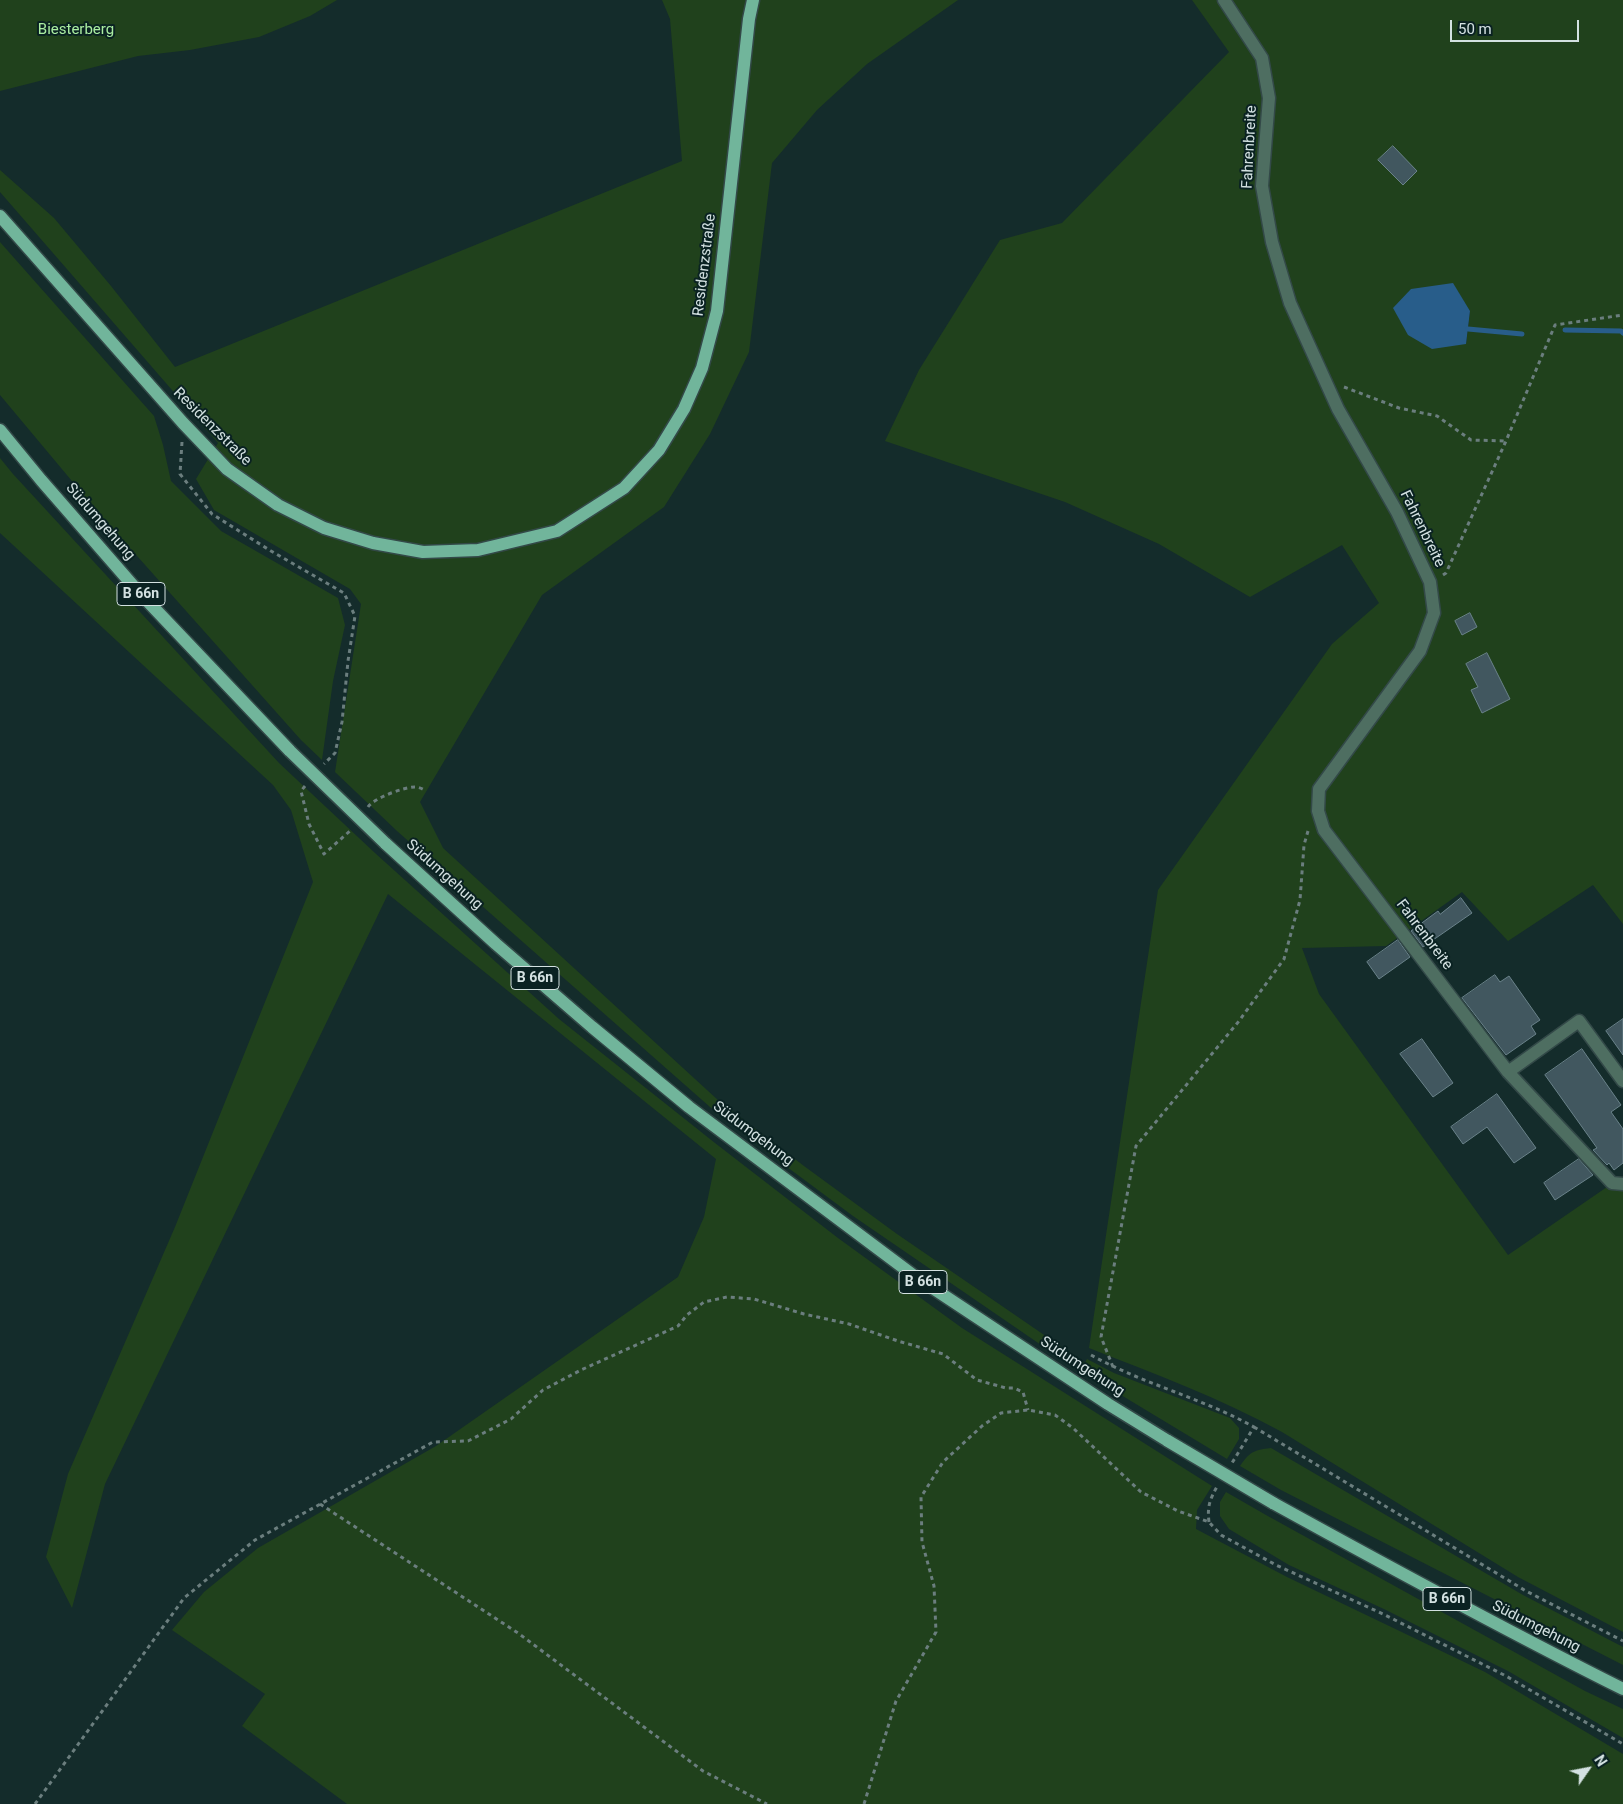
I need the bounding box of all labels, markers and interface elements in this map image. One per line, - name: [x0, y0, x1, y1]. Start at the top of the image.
- scale bar: [1453, 10, 1582, 42]
- text: 50 m: [1458, 20, 1492, 38]
- park label: Biesterberg: [38, 21, 114, 39]
- street label: Fahrenbreite: [1239, 105, 1261, 189]
- street label: Residenzstraße: [690, 213, 720, 317]
- street label: Residenzstraße: [169, 384, 255, 470]
- street label: Südumgehung: [61, 480, 139, 564]
- street label: Fahrenbreite: [1396, 488, 1448, 570]
- road number: B 66n: [117, 582, 165, 606]
- street label: Südumgehung: [402, 836, 486, 914]
- street label: Fahrenbreite: [1392, 896, 1456, 974]
- road number: B 66n: [511, 966, 559, 990]
- street label: Südumgehung: [709, 1098, 797, 1170]
- road number: B 66n: [899, 1270, 947, 1294]
- street label: Südumgehung: [1037, 1333, 1127, 1401]
- road number: B 66n: [1423, 1588, 1471, 1610]
- street label: Südumgehung: [1489, 1597, 1583, 1657]
- north arrow: [1563, 1744, 1613, 1794]
- text: N: [1591, 1752, 1610, 1769]

